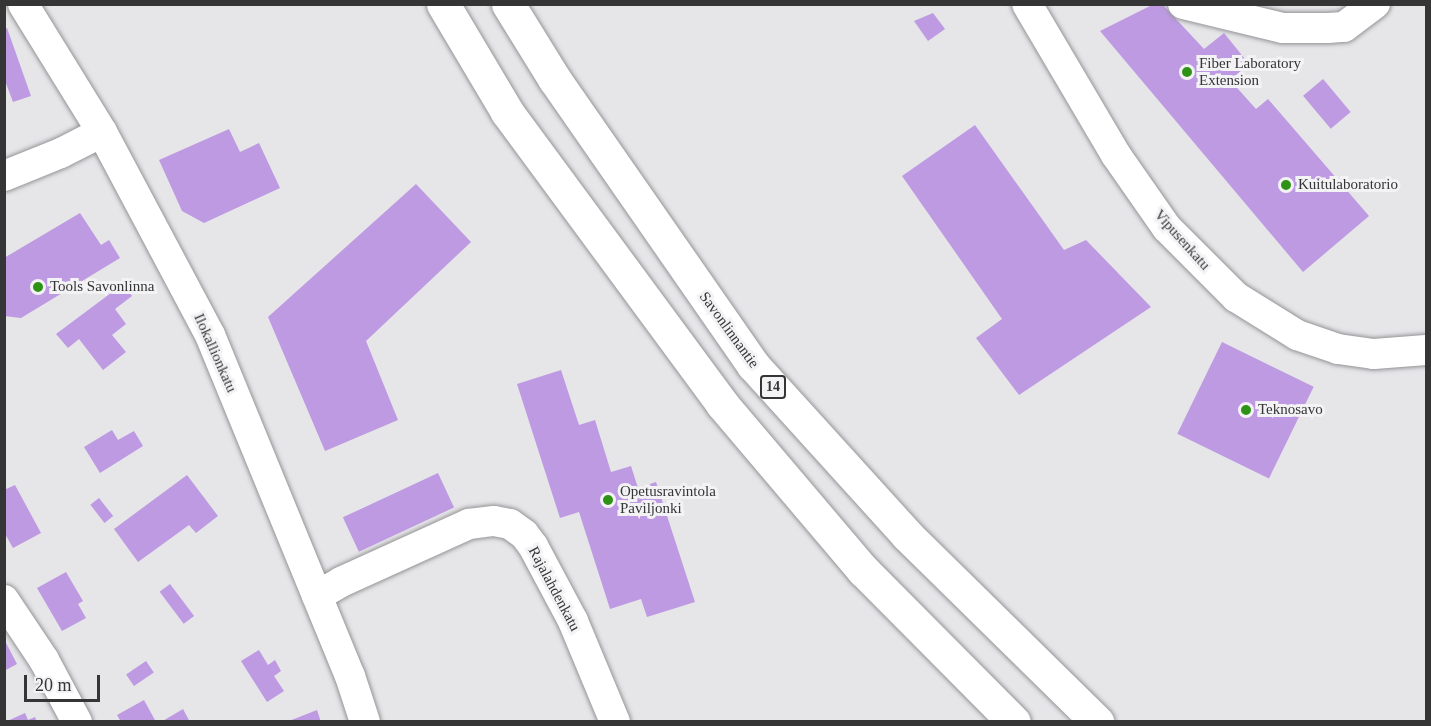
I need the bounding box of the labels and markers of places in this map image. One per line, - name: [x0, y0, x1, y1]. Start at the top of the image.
- place label: Fiber Laboratory Extension: [1199, 54, 1301, 89]
- marker: Fiber Laboratory Extension: [1180, 65, 1194, 79]
- place label: Kuitulaboratorio: [1298, 176, 1398, 194]
- marker: Kuitulaboratorio: [1279, 178, 1293, 192]
- place label: Tools Savonlinna: [50, 278, 154, 296]
- marker: Tools Savonlinna: [31, 280, 45, 294]
- place label: Teknosavo: [1258, 401, 1323, 419]
- marker: Teknosavo: [1239, 403, 1253, 417]
- place label: Opetusravintola Paviljonki: [620, 482, 716, 517]
- marker: Opetusravintola Paviljonki: [601, 493, 615, 507]

